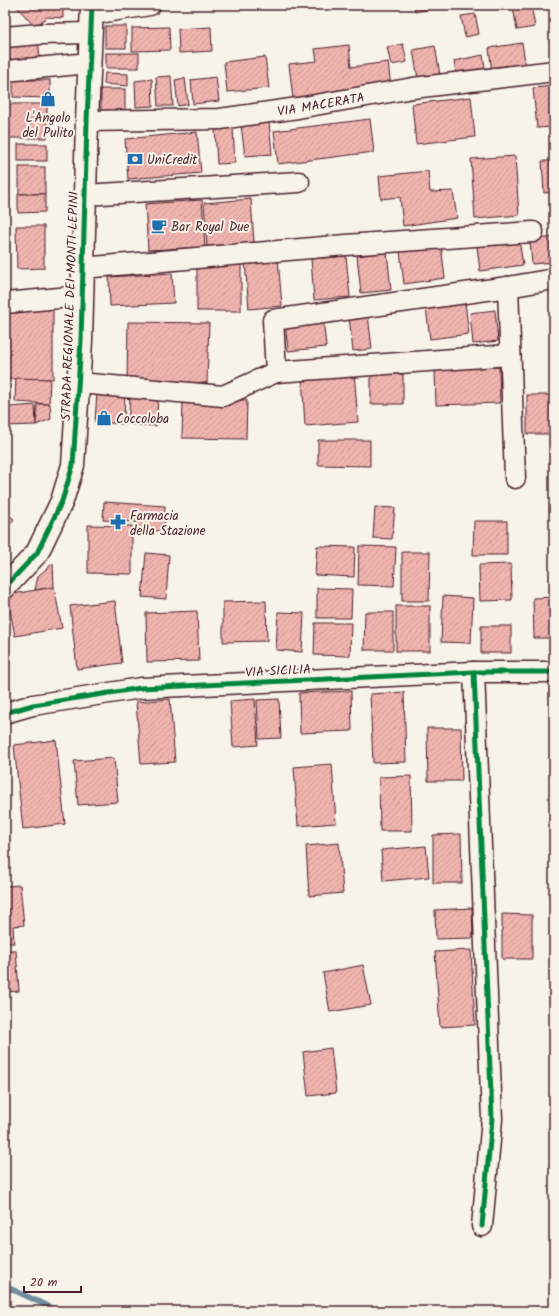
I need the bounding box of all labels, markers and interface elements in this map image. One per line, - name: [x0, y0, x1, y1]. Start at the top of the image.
- street label: VIA MACERATA: [276, 88, 366, 123]
- shop icon: L'Angolo del Pulito: [39, 90, 57, 108]
- place label: L'Angolo del Pulito: [22, 108, 74, 144]
- bank icon: UniCredit: [126, 150, 144, 168]
- place label: UniCredit: [147, 150, 198, 171]
- street label: STRADA REGIONALE DEI MONTI LEPINI: [56, 191, 85, 421]
- cafe icon: Bar Royal Due: [150, 217, 168, 235]
- place label: Bar Royal Due: [171, 217, 250, 238]
- shop icon: Coccoloba: [95, 409, 113, 427]
- place label: Coccoloba: [116, 409, 169, 430]
- place label: Farmacia della Stazione: [130, 506, 206, 542]
- pharmacy icon: Farmacia della Stazione: [109, 513, 127, 531]
- street label: VIA SICILIA: [245, 659, 312, 684]
- scale bar: [24, 1268, 81, 1294]
- text: 20 m: [30, 1273, 58, 1292]

